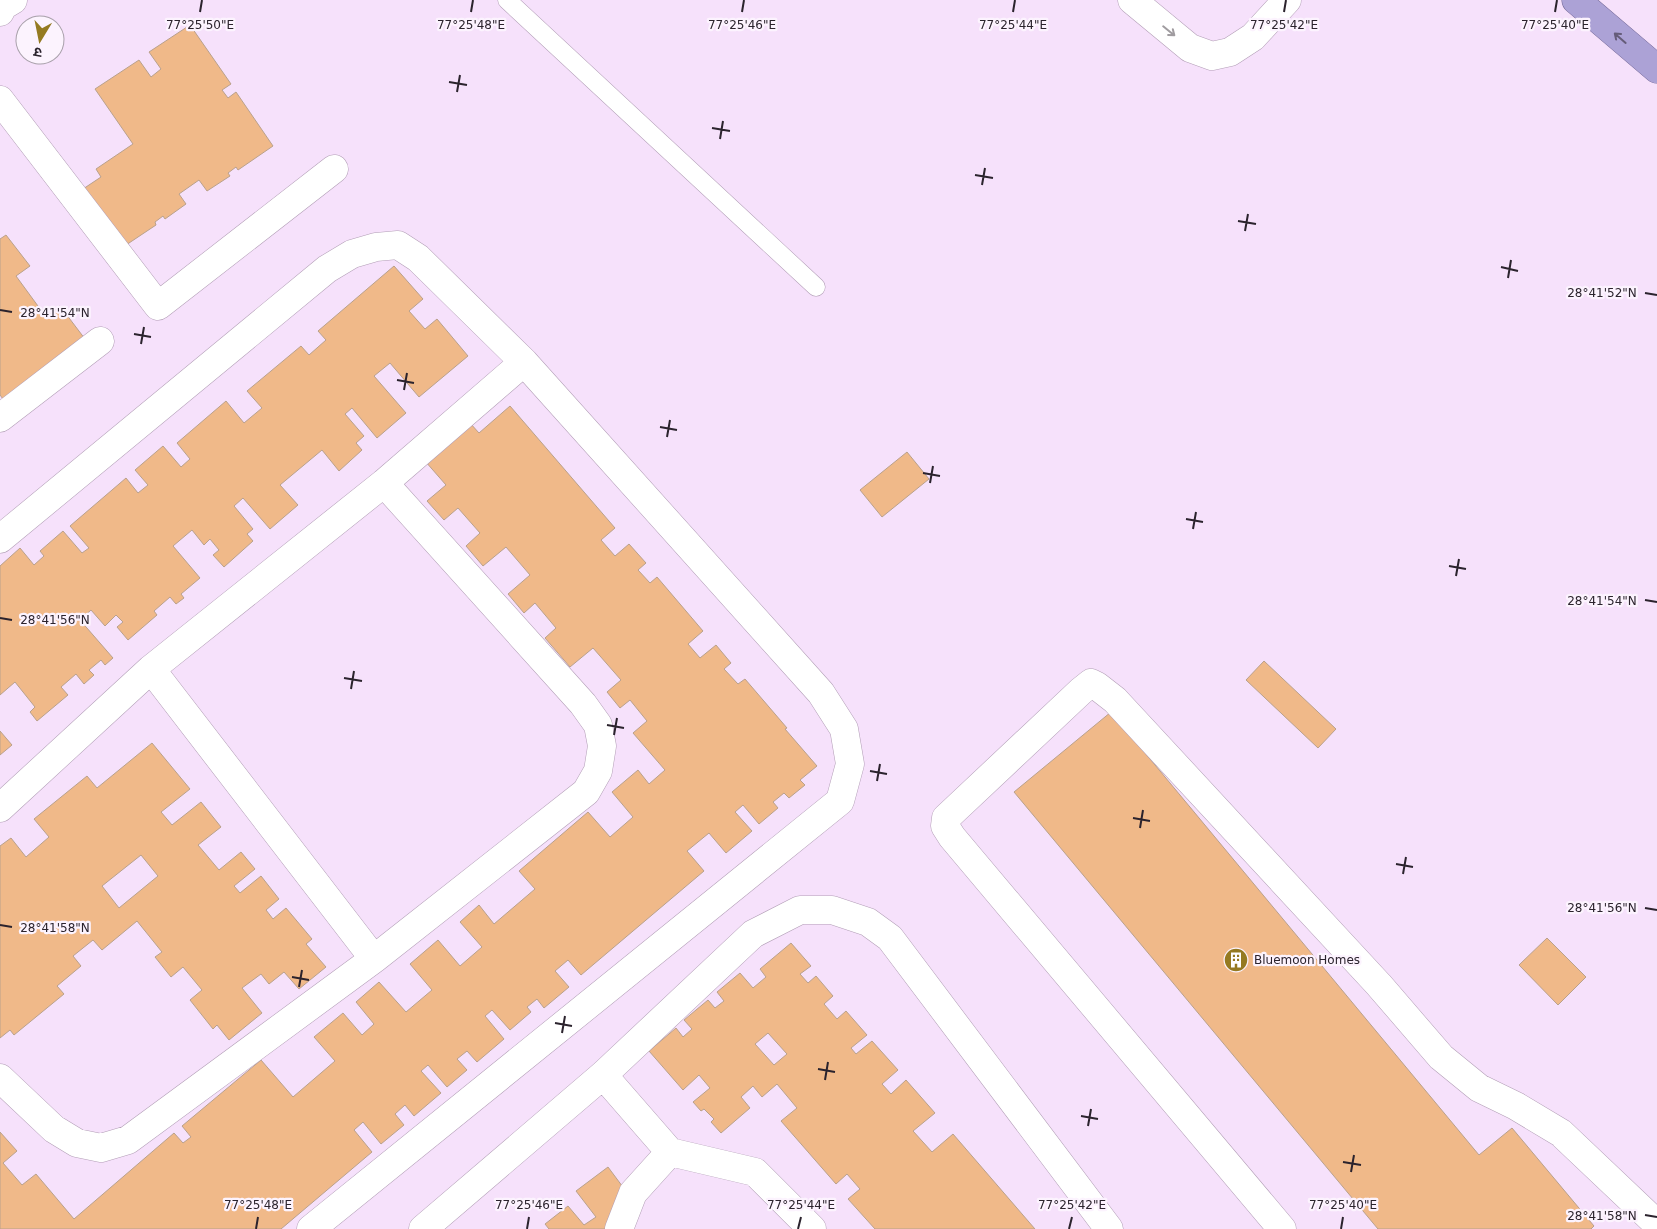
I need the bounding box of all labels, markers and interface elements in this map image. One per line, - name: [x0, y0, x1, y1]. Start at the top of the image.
- north arrow: [15, 15, 65, 65]
- text: 77°25'50"E: [166, 18, 234, 32]
- text: 77°25'48"E: [437, 18, 505, 32]
- text: 77°25'46"E: [708, 18, 776, 32]
- text: 77°25'44"E: [979, 18, 1047, 32]
- text: 77°25'42"E: [1250, 18, 1318, 32]
- text: 77°25'40"E: [1521, 18, 1589, 32]
- one-way arrow: [1162, 25, 1175, 36]
- one-way arrow: [1614, 32, 1627, 43]
- text: उ: [32, 44, 43, 61]
- text: 28°41'52"N: [1567, 286, 1637, 300]
- text: 28°41'54"N: [20, 306, 90, 320]
- text: 28°41'54"N: [1567, 594, 1637, 608]
- text: 28°41'56"N: [20, 613, 90, 627]
- text: 28°41'56"N: [1567, 901, 1637, 915]
- text: 28°41'58"N: [20, 921, 90, 935]
- building icon: Bluemoon Homes: [1223, 947, 1249, 973]
- place label: Bluemoon Homes: [1254, 953, 1360, 967]
- text: 77°25'48"E: [224, 1198, 292, 1212]
- text: 77°25'46"E: [495, 1198, 563, 1212]
- text: 77°25'44"E: [767, 1198, 835, 1212]
- text: 77°25'42"E: [1038, 1198, 1106, 1212]
- text: 77°25'40"E: [1309, 1198, 1377, 1212]
- text: 28°41'58"N: [1567, 1209, 1637, 1223]

